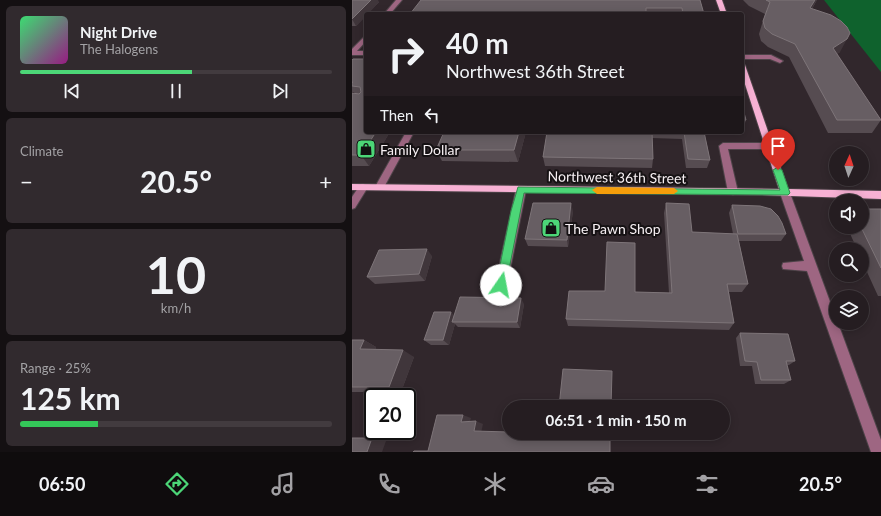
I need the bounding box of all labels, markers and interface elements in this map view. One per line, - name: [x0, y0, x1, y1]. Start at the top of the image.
- text: Night Drive: [80, 23, 157, 41]
- text: 40 m: [446, 26, 509, 60]
- icon: right: [380, 28, 432, 80]
- text: The Halogens: [80, 41, 158, 57]
- text: Northwest 36th Street: [446, 60, 624, 82]
- icon: previous: [61, 80, 83, 102]
- icon: pause: [165, 80, 187, 102]
- icon: next: [269, 80, 291, 102]
- icon: left: [421, 104, 443, 126]
- text: Then: [380, 106, 413, 124]
- pin: [761, 129, 795, 170]
- icon: arrive: [767, 135, 789, 157]
- shop icon: Family Dollar: [355, 138, 377, 160]
- place label: Family Dollar: [380, 141, 460, 158]
- text: Climate: [20, 143, 63, 159]
- north arrow: [829, 146, 869, 186]
- map controls: [829, 146, 869, 330]
- text: 20.5°: [140, 163, 212, 199]
- street label: Northwest 36th Street: [547, 167, 687, 187]
- text: −: [20, 168, 33, 195]
- text: +: [319, 168, 332, 195]
- button: sound: [829, 194, 869, 234]
- shop icon: The Pawn Shop: [540, 217, 562, 239]
- place label: The Pawn Shop: [565, 220, 661, 237]
- button: search: [829, 242, 869, 282]
- text: 10: [146, 243, 206, 305]
- position arrow: [480, 264, 522, 306]
- button: layers: [829, 290, 869, 330]
- text: km/h: [161, 300, 191, 316]
- text: Range · 25%: [20, 360, 91, 376]
- text: 125 km: [20, 380, 121, 416]
- speed limit sign: 20: [364, 388, 416, 440]
- text: 06:51 · 1 min · 150 m: [546, 411, 686, 429]
- icon: directions: [163, 470, 191, 498]
- icon: music: [269, 470, 297, 498]
- icon: phone: [375, 470, 403, 498]
- icon: climate: [481, 470, 509, 498]
- icon: car: [587, 470, 615, 498]
- icon: filters: [693, 470, 721, 498]
- text: 06:50: [39, 473, 85, 495]
- text: 20.5°: [799, 473, 842, 495]

